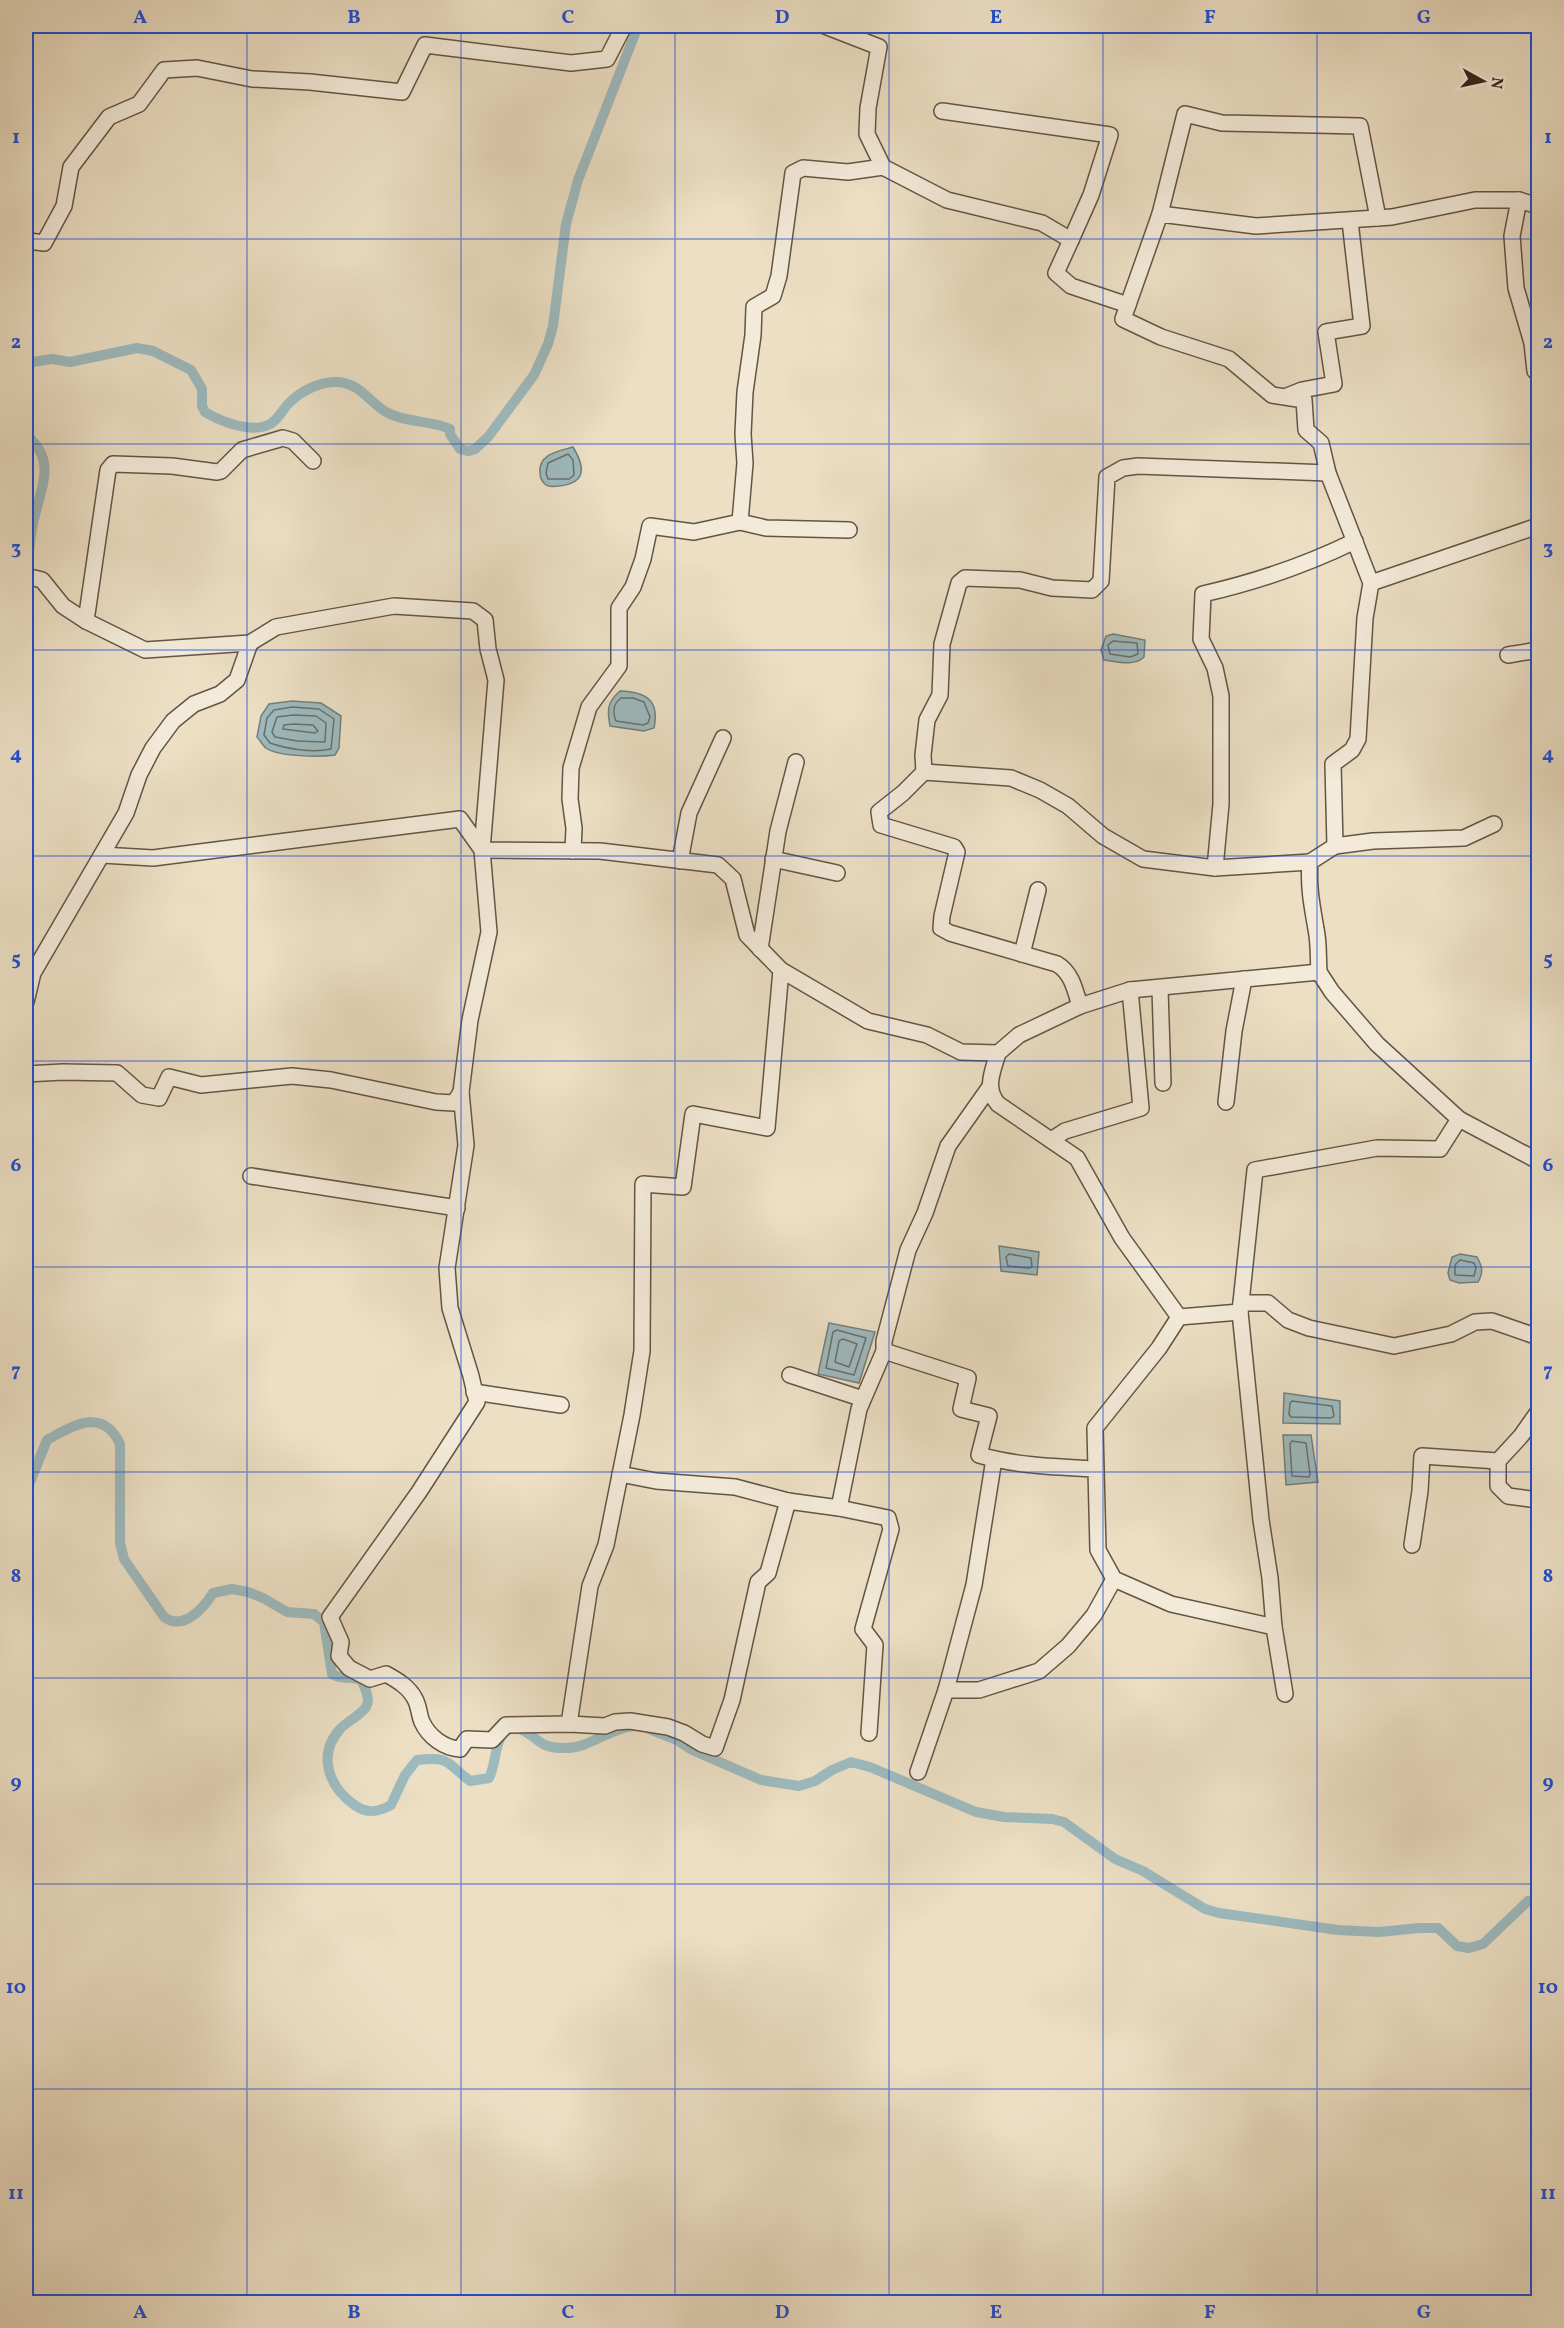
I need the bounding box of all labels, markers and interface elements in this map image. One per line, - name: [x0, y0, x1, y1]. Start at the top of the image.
- text: A: [133, 4, 147, 32]
- text: B: [347, 4, 361, 32]
- text: C: [562, 4, 575, 32]
- text: D: [775, 4, 789, 32]
- text: E: [990, 4, 1002, 32]
- text: F: [1204, 4, 1216, 32]
- text: G: [1417, 4, 1431, 32]
- north arrow: [1453, 51, 1513, 111]
- text: N: [1484, 76, 1508, 90]
- text: 1: [12, 124, 20, 152]
- text: 1: [1544, 124, 1552, 152]
- text: 2: [11, 329, 21, 357]
- text: 2: [1543, 329, 1553, 357]
- text: 3: [11, 535, 21, 563]
- text: 3: [1543, 535, 1553, 563]
- text: 4: [10, 741, 22, 769]
- text: 4: [1542, 741, 1554, 769]
- text: 5: [11, 946, 21, 974]
- text: 5: [1543, 946, 1553, 974]
- text: 6: [11, 1152, 22, 1180]
- text: 6: [1543, 1152, 1554, 1180]
- text: 7: [11, 1357, 21, 1385]
- text: 7: [1543, 1357, 1553, 1385]
- text: 8: [11, 1563, 21, 1591]
- text: 8: [1543, 1563, 1553, 1591]
- text: 9: [10, 1769, 22, 1797]
- text: 9: [1542, 1769, 1554, 1797]
- text: 10: [6, 1974, 26, 2002]
- text: 10: [1538, 1974, 1558, 2002]
- text: 11: [8, 2180, 24, 2208]
- text: 11: [1540, 2180, 1556, 2208]
- text: A: [133, 2299, 147, 2327]
- text: B: [347, 2299, 361, 2327]
- text: C: [562, 2299, 575, 2327]
- text: D: [775, 2299, 789, 2327]
- text: E: [990, 2299, 1002, 2327]
- text: F: [1204, 2299, 1216, 2327]
- text: G: [1417, 2299, 1431, 2327]

